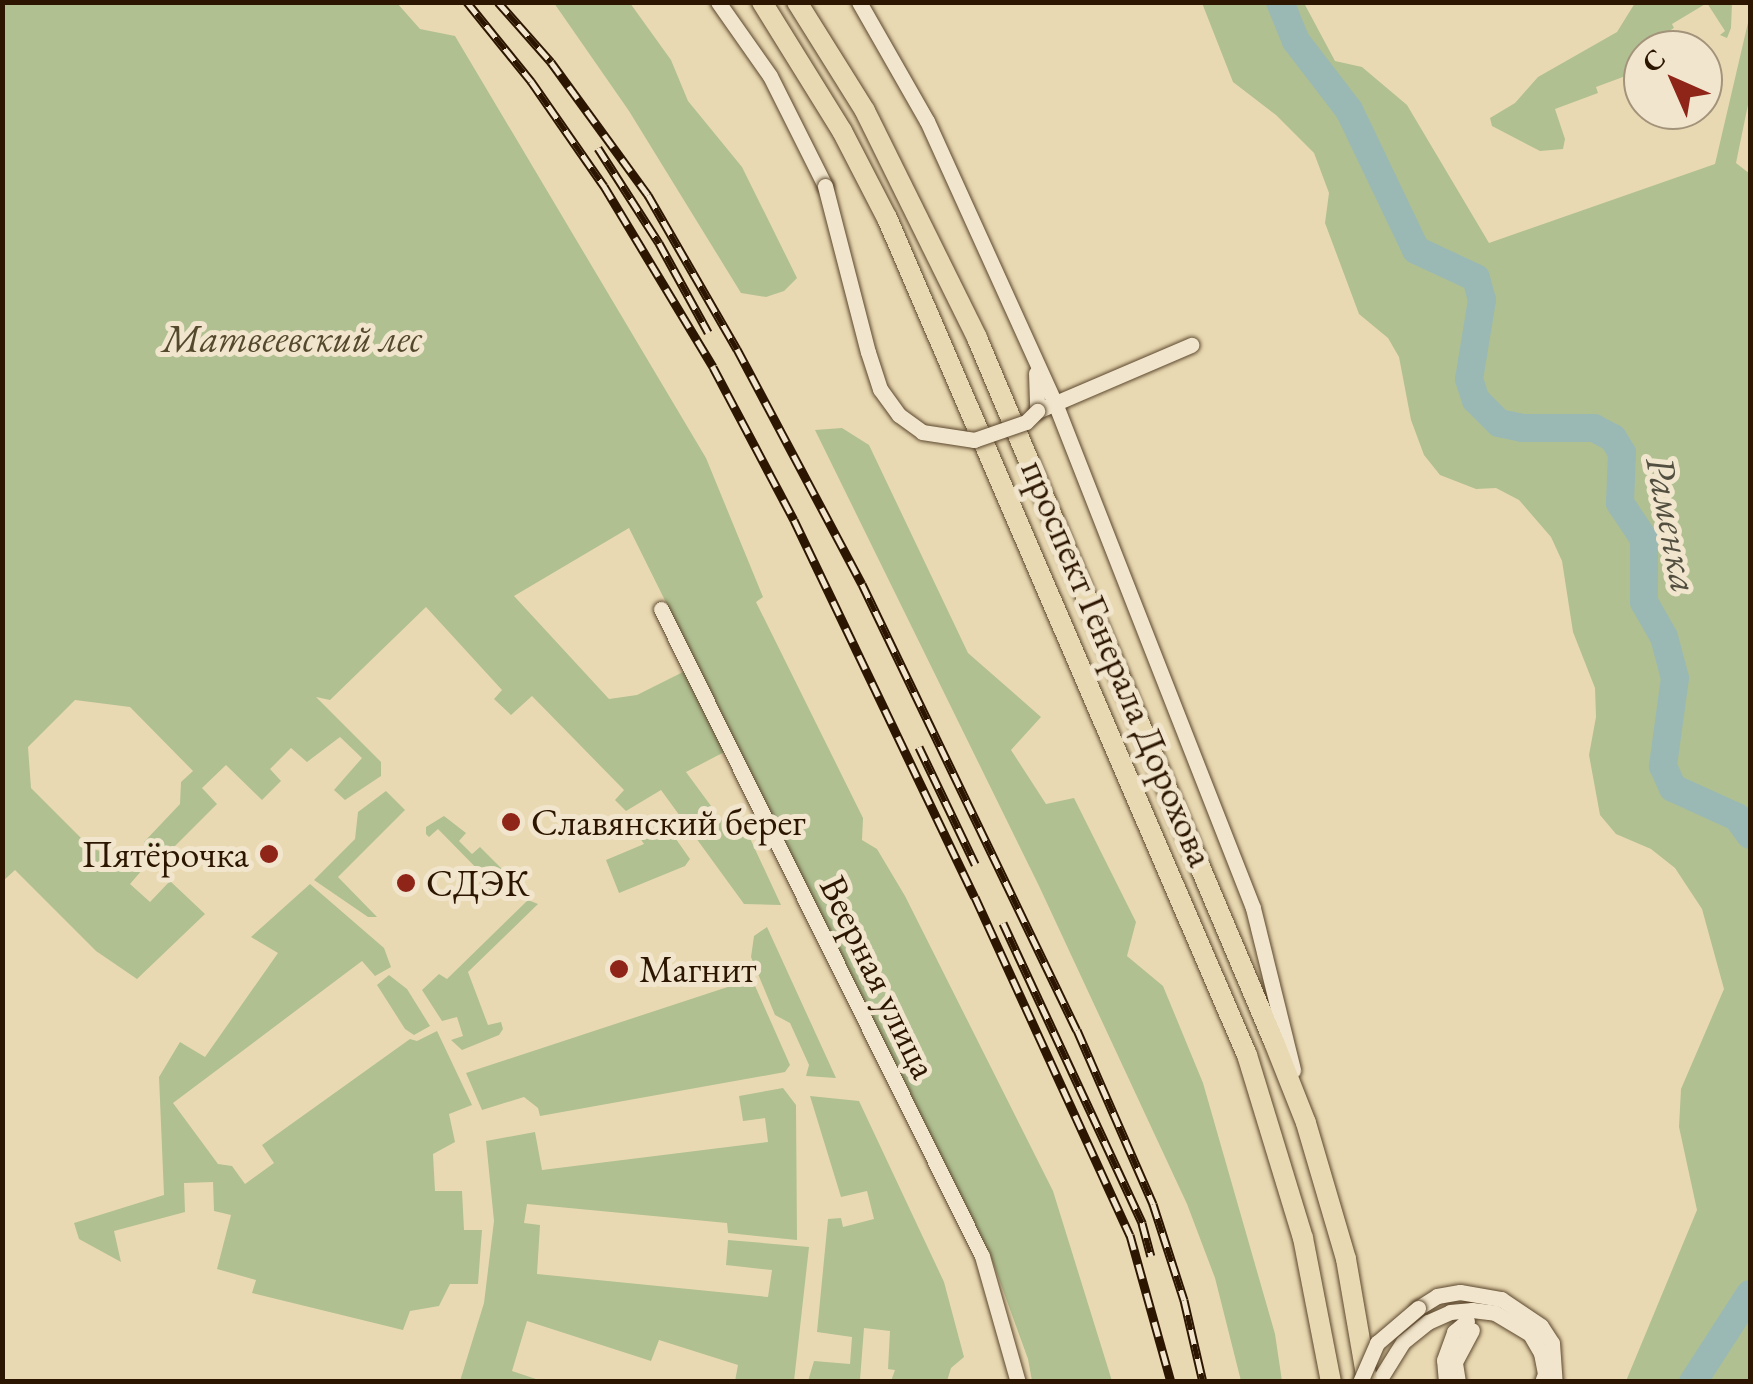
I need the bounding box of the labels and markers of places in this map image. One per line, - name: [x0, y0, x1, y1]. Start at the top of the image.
- place label: Славянский берег: [531, 799, 806, 845]
- marker: Славянский берег: [500, 811, 522, 833]
- place label: Пятёрочка: [82, 831, 249, 877]
- marker: Пятёрочка: [258, 843, 280, 865]
- place label: СДЭК: [426, 860, 530, 906]
- marker: СДЭК: [395, 872, 417, 894]
- place label: Магнит: [639, 946, 757, 992]
- marker: Магнит: [608, 958, 630, 980]

